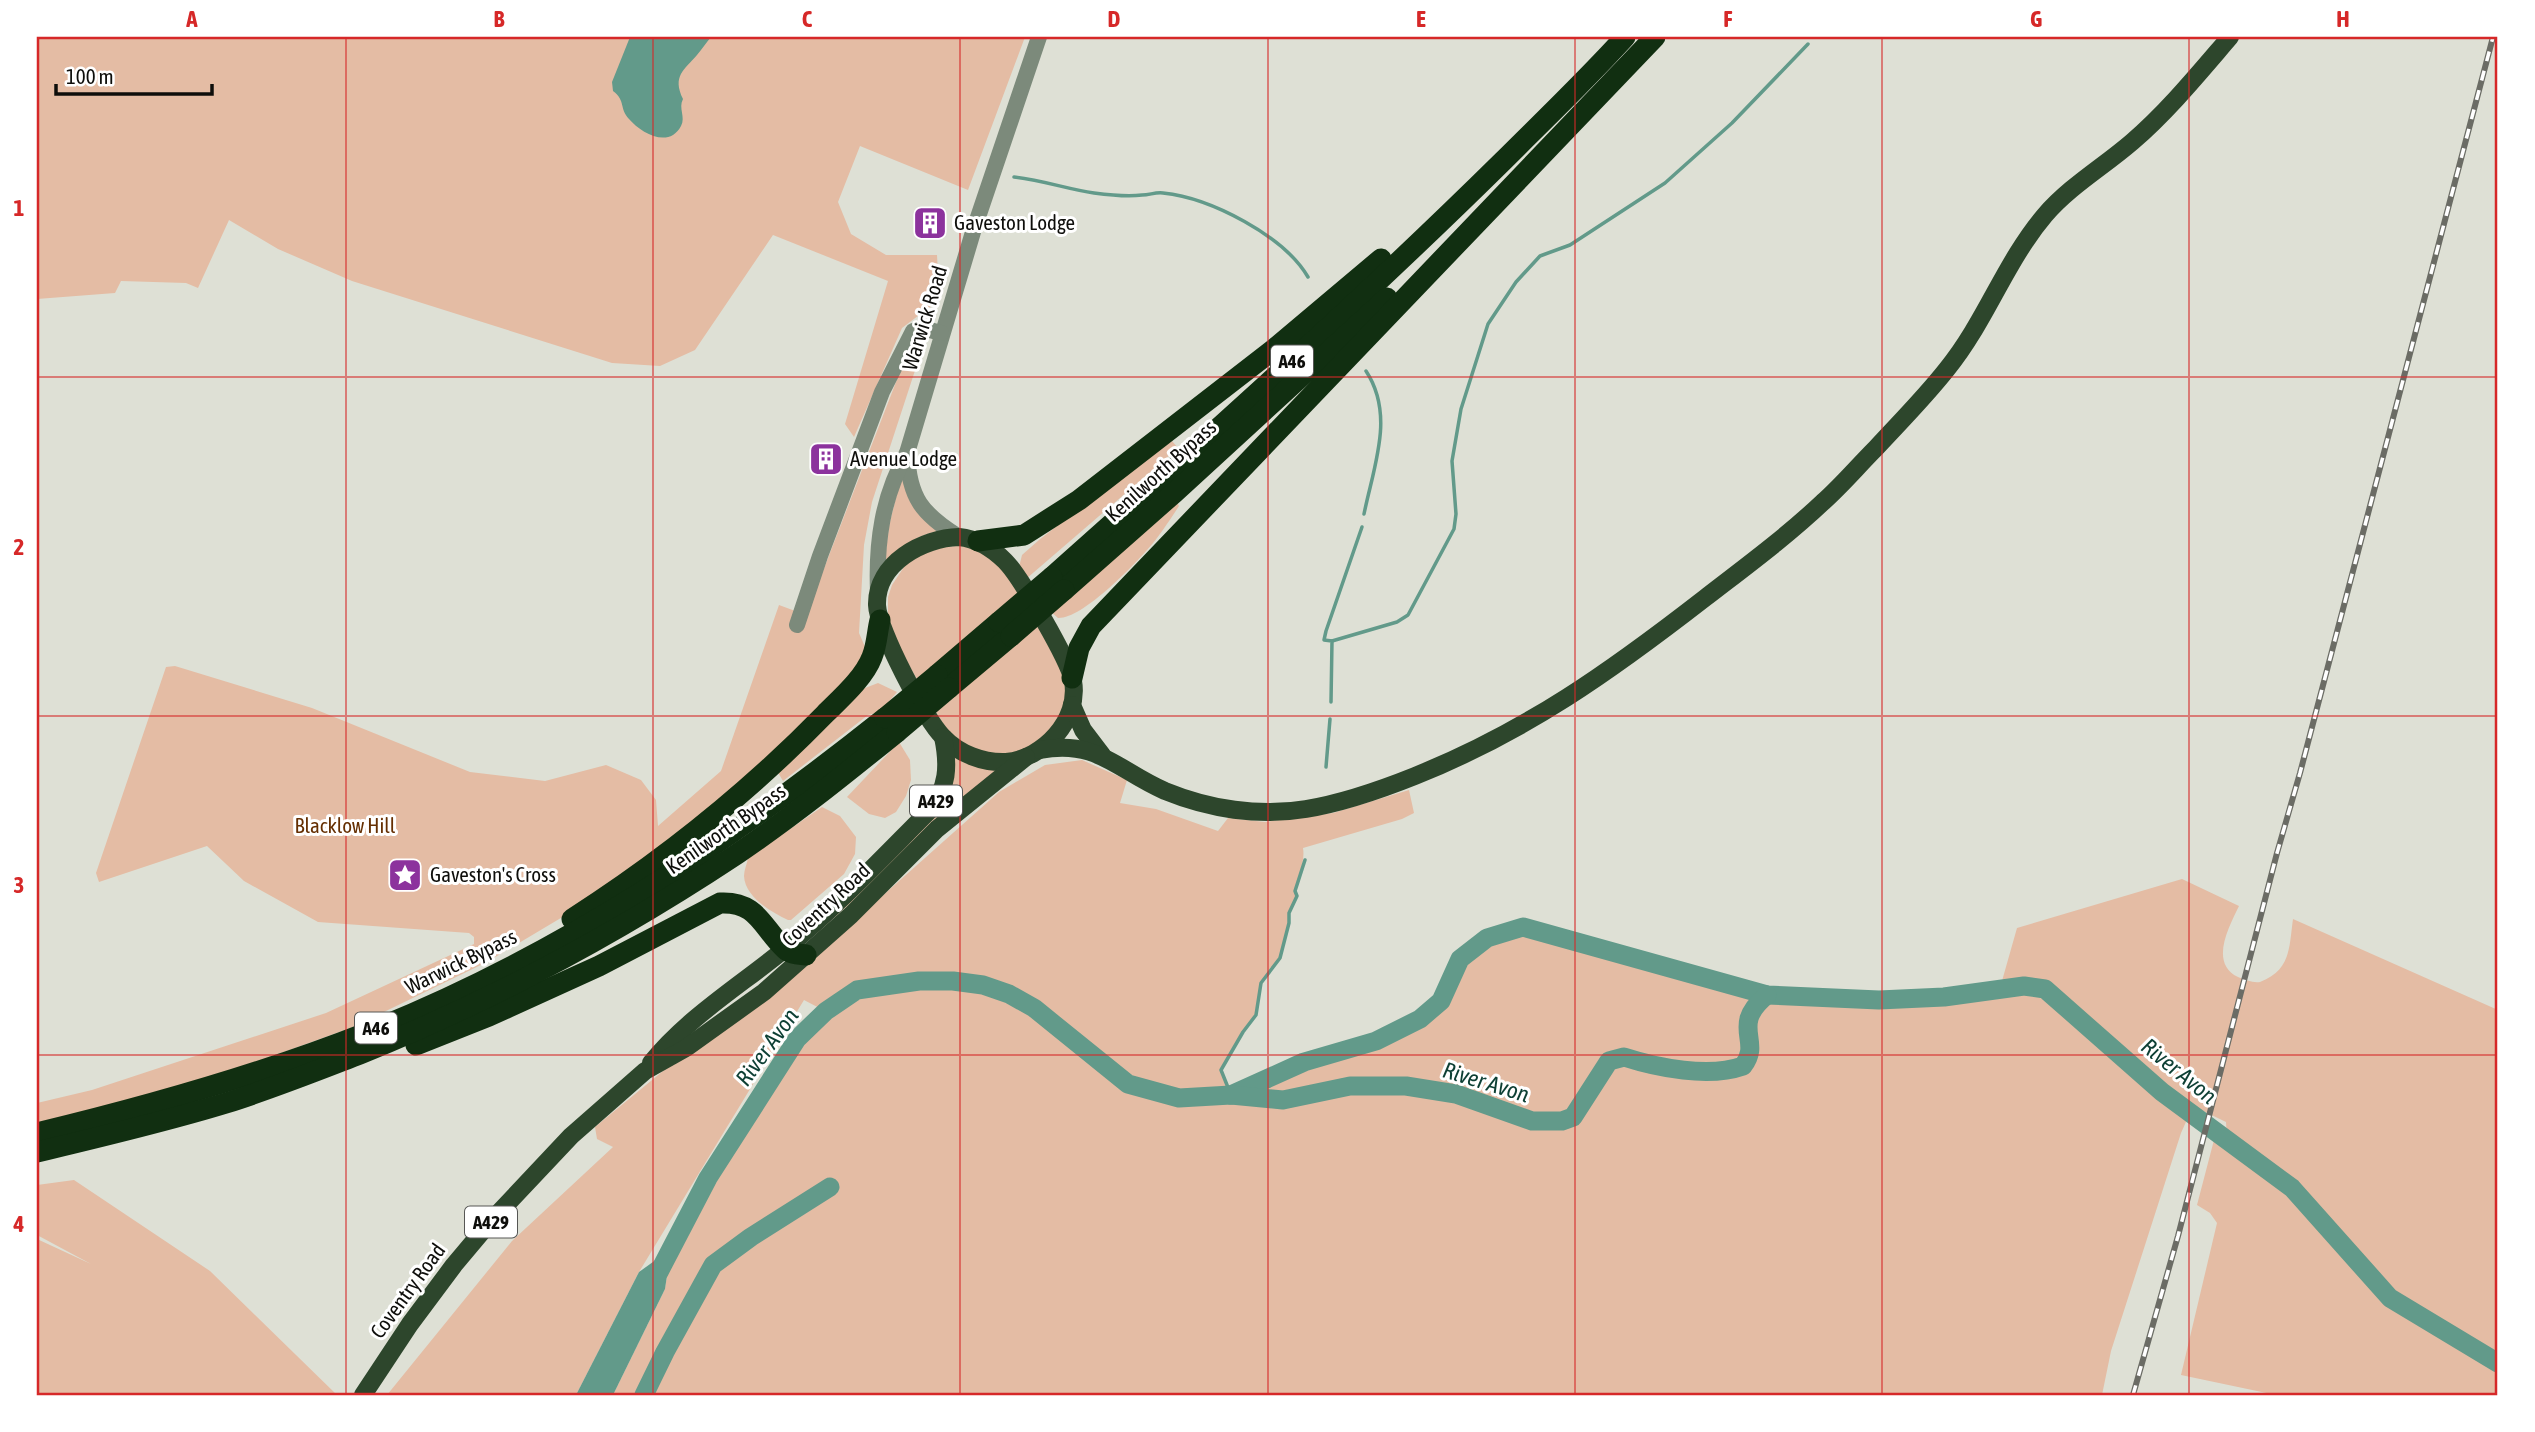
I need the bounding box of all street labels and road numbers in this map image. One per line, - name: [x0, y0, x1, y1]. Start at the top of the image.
- street label: Warwick Road: [897, 263, 951, 373]
- road number: A46: [1271, 346, 1313, 376]
- street label: Kenilworth Bypass: [1100, 414, 1220, 526]
- street label: Kenilworth Bypass: [661, 778, 790, 878]
- road number: A429: [910, 786, 962, 816]
- street label: Coventry Road: [776, 858, 874, 951]
- street label: Warwick Bypass: [401, 924, 520, 998]
- road number: A46: [355, 1012, 397, 1044]
- road number: A429: [465, 1206, 517, 1238]
- street label: Coventry Road: [365, 1238, 450, 1342]

